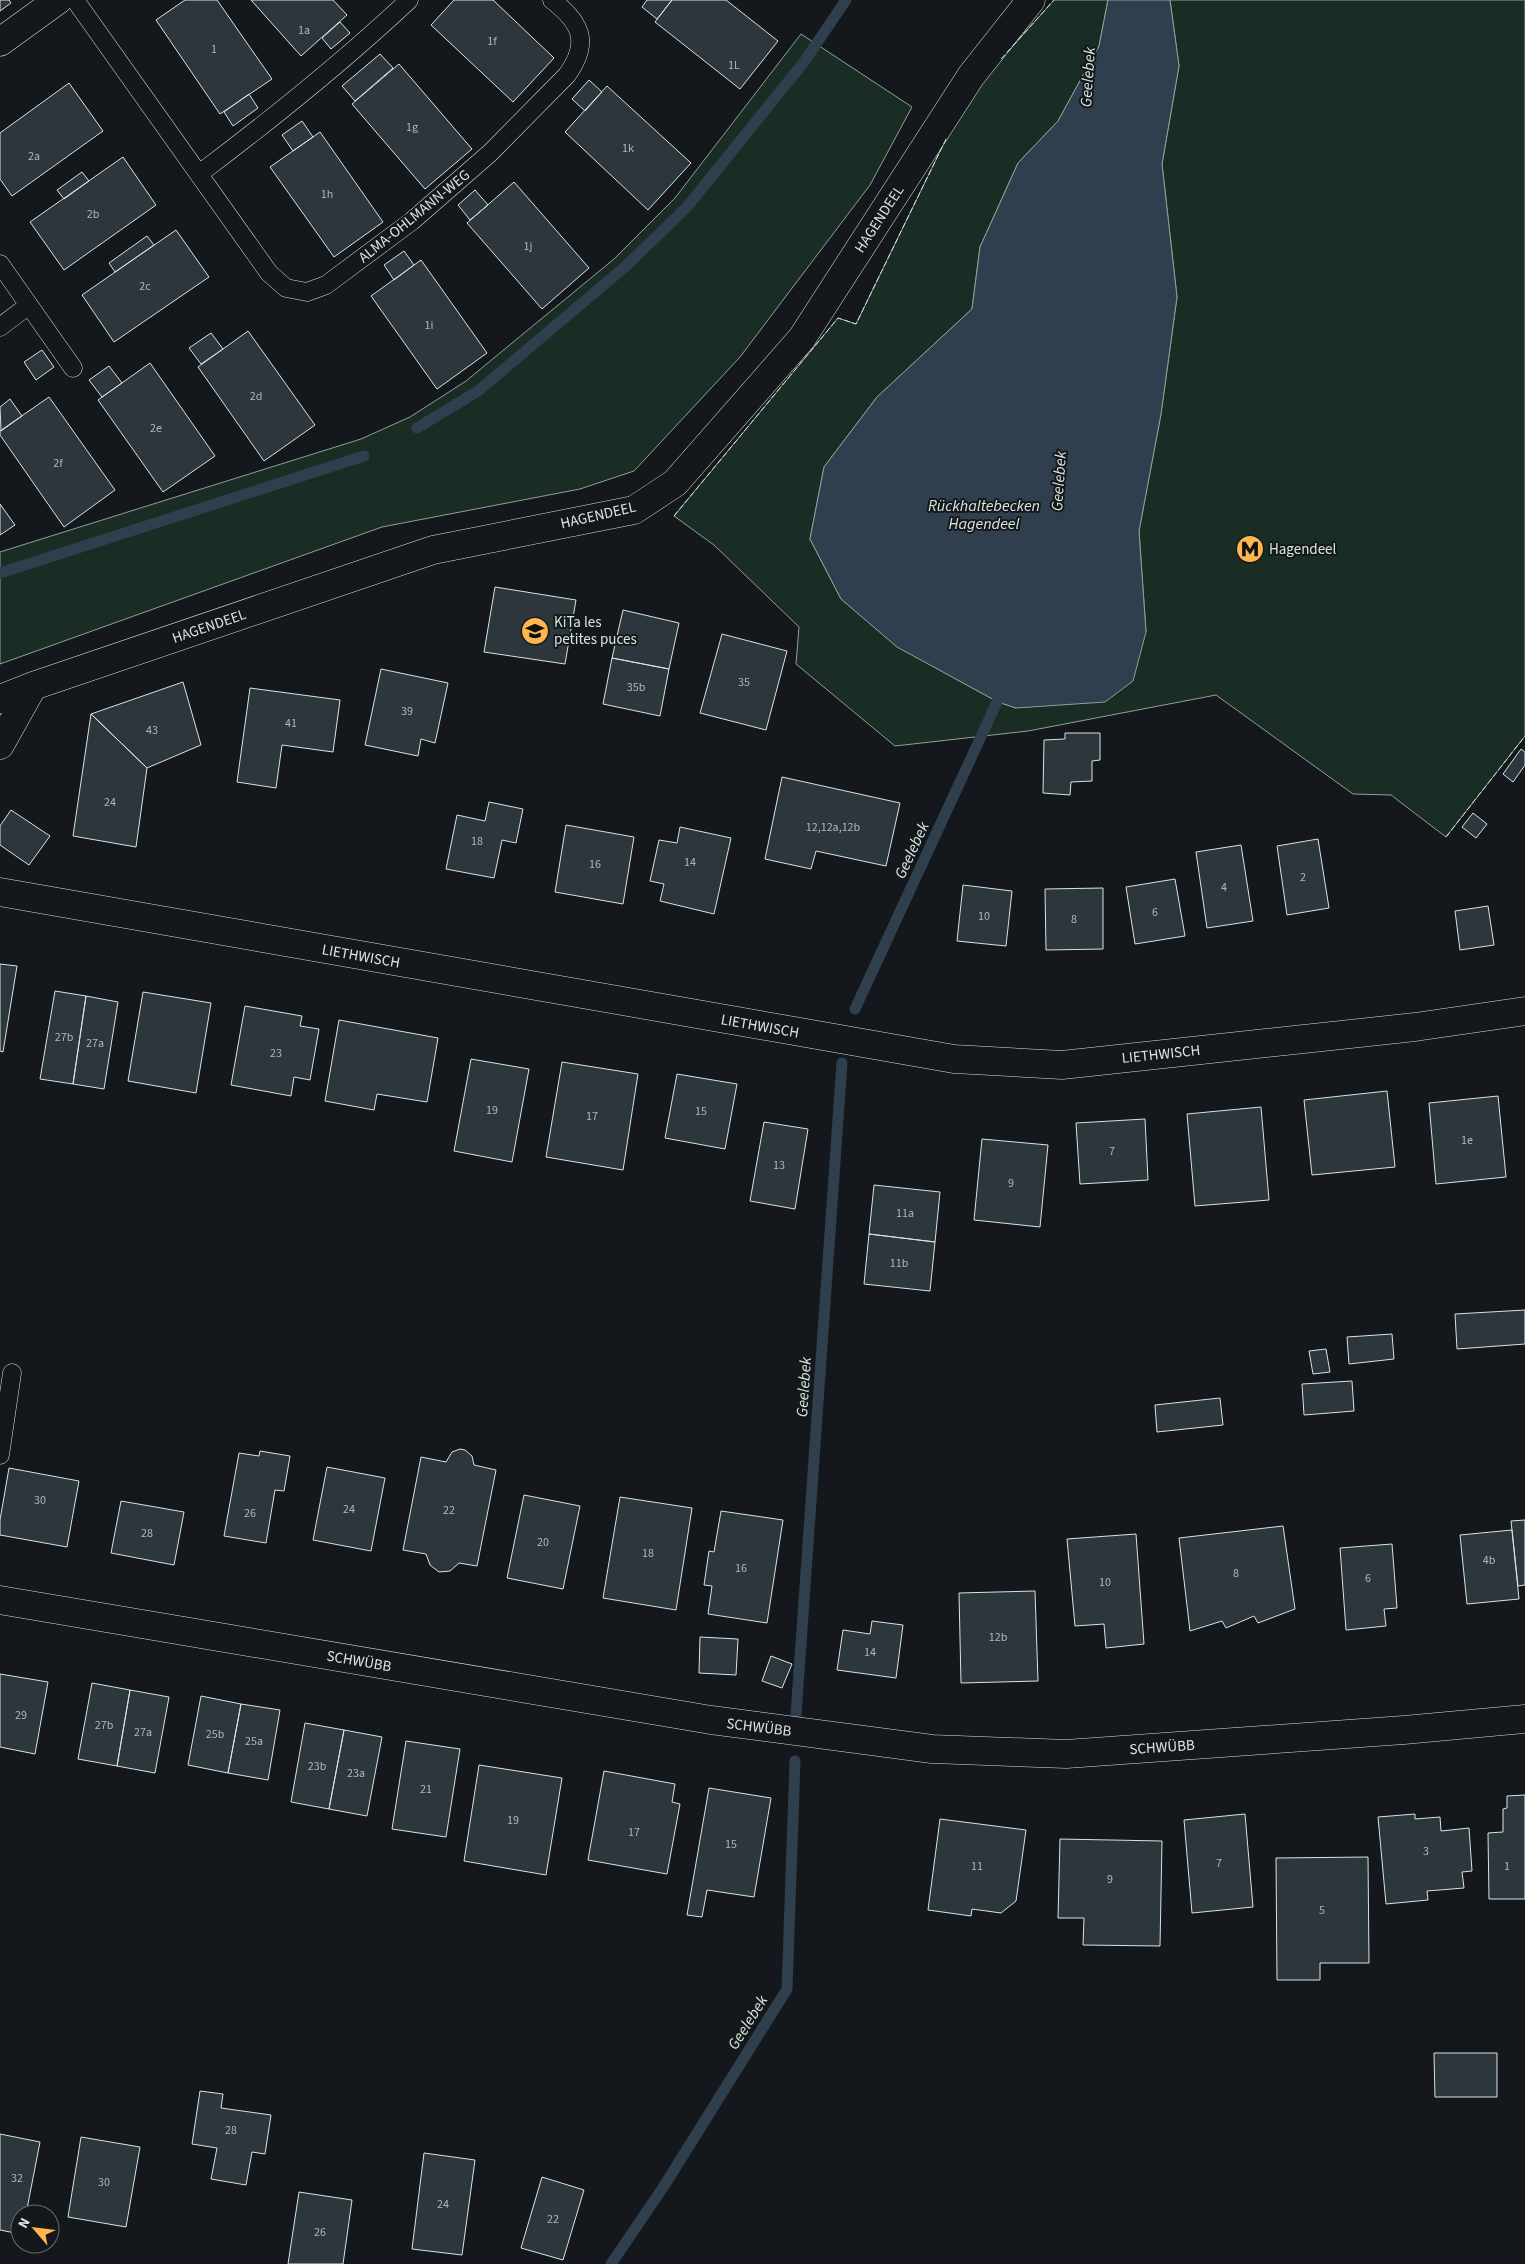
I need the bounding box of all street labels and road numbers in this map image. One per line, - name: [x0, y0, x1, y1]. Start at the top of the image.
- street label: ALMA-OHLMANN-WEG: [354, 165, 475, 268]
- street label: HAGENDEEL: [850, 181, 909, 257]
- street label: HAGENDEEL: [558, 497, 638, 534]
- street label: HAGENDEEL: [169, 604, 249, 649]
- street label: LIETHWISCH: [320, 939, 402, 974]
- street label: LIETHWISCH: [719, 1009, 801, 1044]
- street label: LIETHWISCH: [1121, 1040, 1201, 1069]
- street label: SCHWÜBB: [325, 1645, 393, 1678]
- street label: SCHWÜBB: [725, 1713, 793, 1742]
- street label: SCHWÜBB: [1129, 1735, 1196, 1760]

